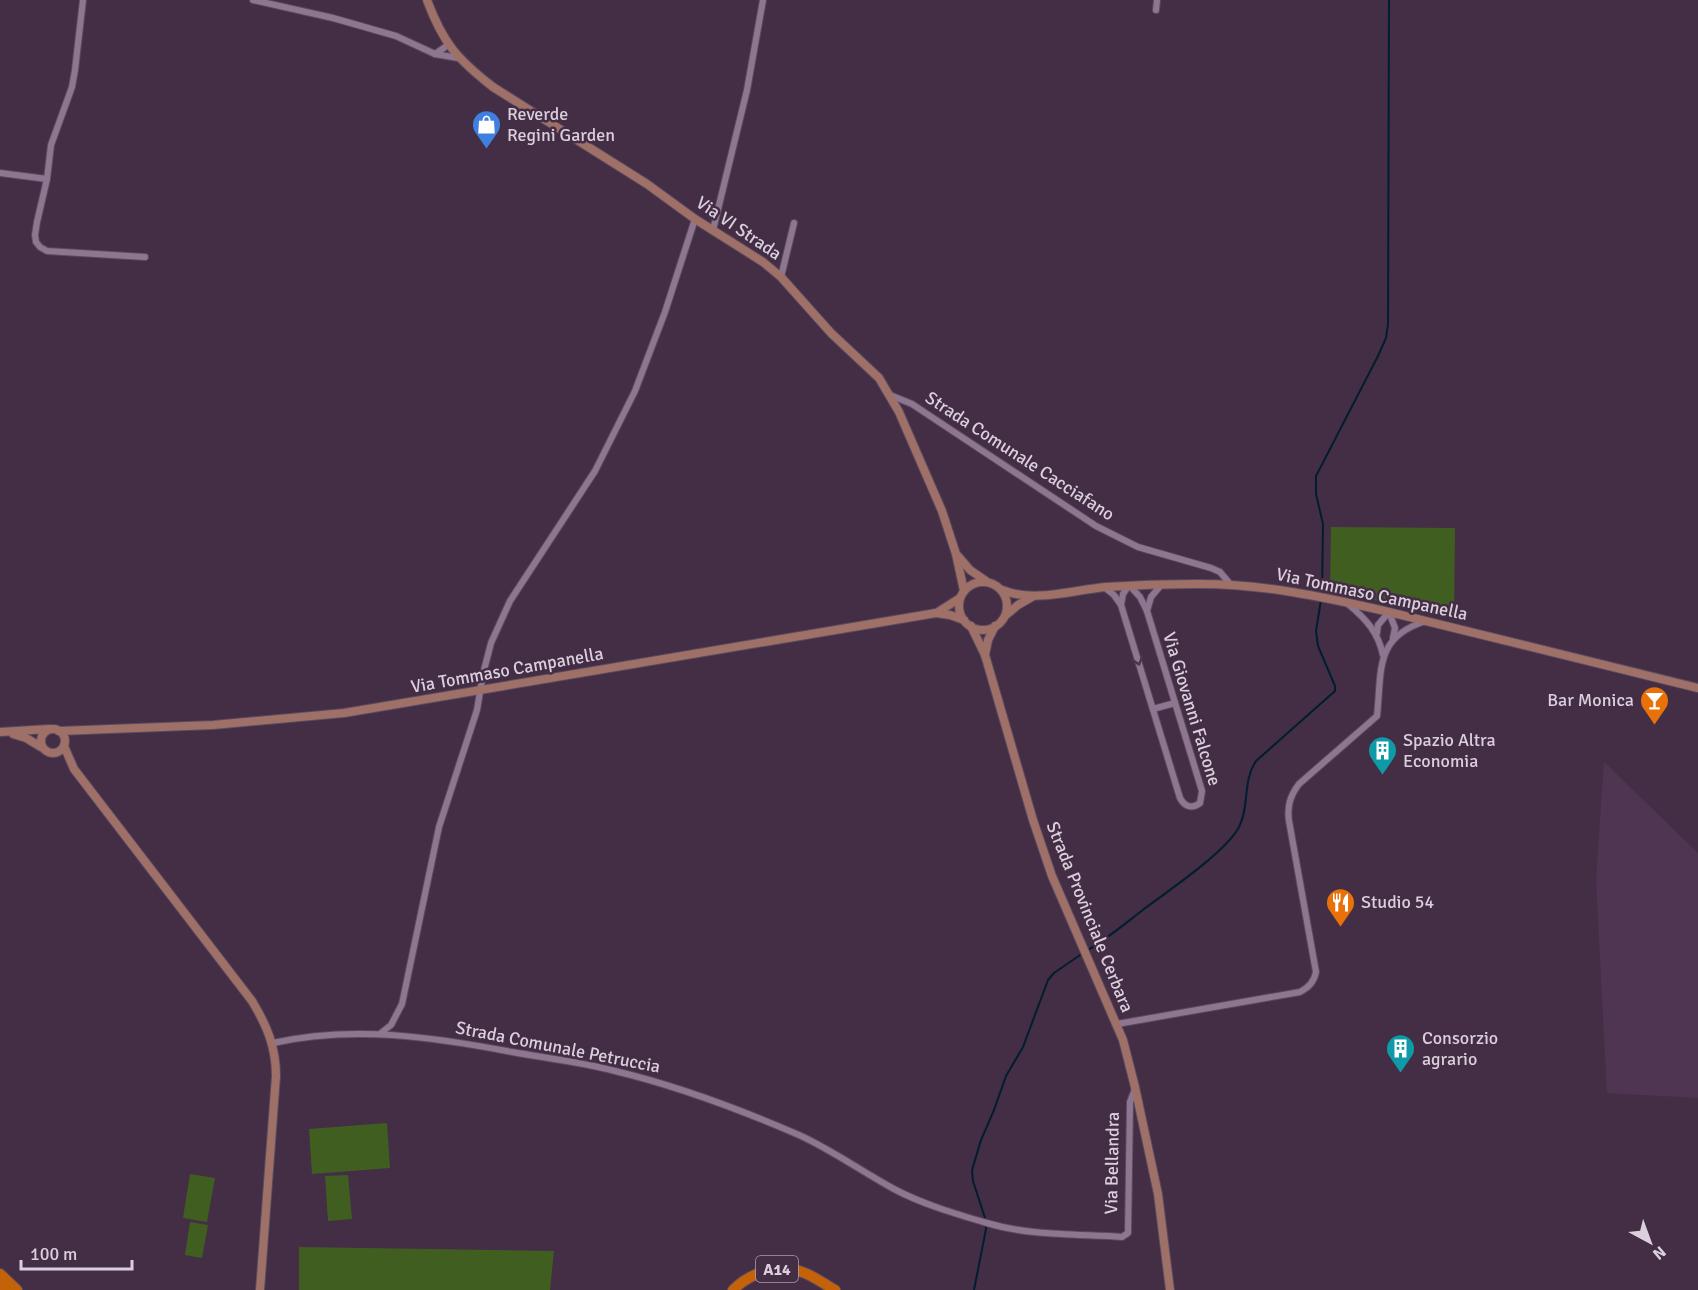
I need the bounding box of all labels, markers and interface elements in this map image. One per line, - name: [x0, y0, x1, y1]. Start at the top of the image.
- place label: Reverde Regini Garden: [507, 103, 615, 146]
- shop icon: Reverde Regini Garden: [470, 108, 502, 150]
- street label: Via VI Strada: [692, 191, 786, 265]
- street label: Strada Comunale Cacciafano: [921, 387, 1119, 525]
- street label: Via Tommaso Campanella: [1274, 563, 1470, 625]
- street label: Via Giovanni Falcone: [1158, 630, 1226, 788]
- street label: Via Tommaso Campanella: [409, 642, 605, 698]
- one-way arrow: [1131, 655, 1143, 666]
- bar icon: Bar Monica: [1639, 684, 1671, 726]
- place label: Bar Monica: [1547, 689, 1634, 711]
- place label: Spazio Altra Economia: [1403, 729, 1496, 772]
- building icon: Spazio Altra Economia: [1366, 734, 1398, 776]
- street label: Strada Provinciale Cerbara: [1042, 818, 1138, 1016]
- restaurant icon: Studio 54: [1324, 886, 1356, 928]
- place label: Studio 54: [1361, 891, 1435, 913]
- street label: Strada Comunale Petruccia: [454, 1016, 662, 1078]
- place label: Consorzio agrario: [1422, 1027, 1498, 1070]
- building icon: Consorzio agrario: [1385, 1032, 1417, 1074]
- street label: Via Bellandra: [1100, 1111, 1124, 1215]
- north arrow: [1620, 1212, 1680, 1272]
- scale bar: [21, 1233, 132, 1271]
- text: N: [1648, 1241, 1670, 1264]
- text: 100 m: [30, 1243, 77, 1265]
- road number: A14: [756, 1256, 798, 1282]

